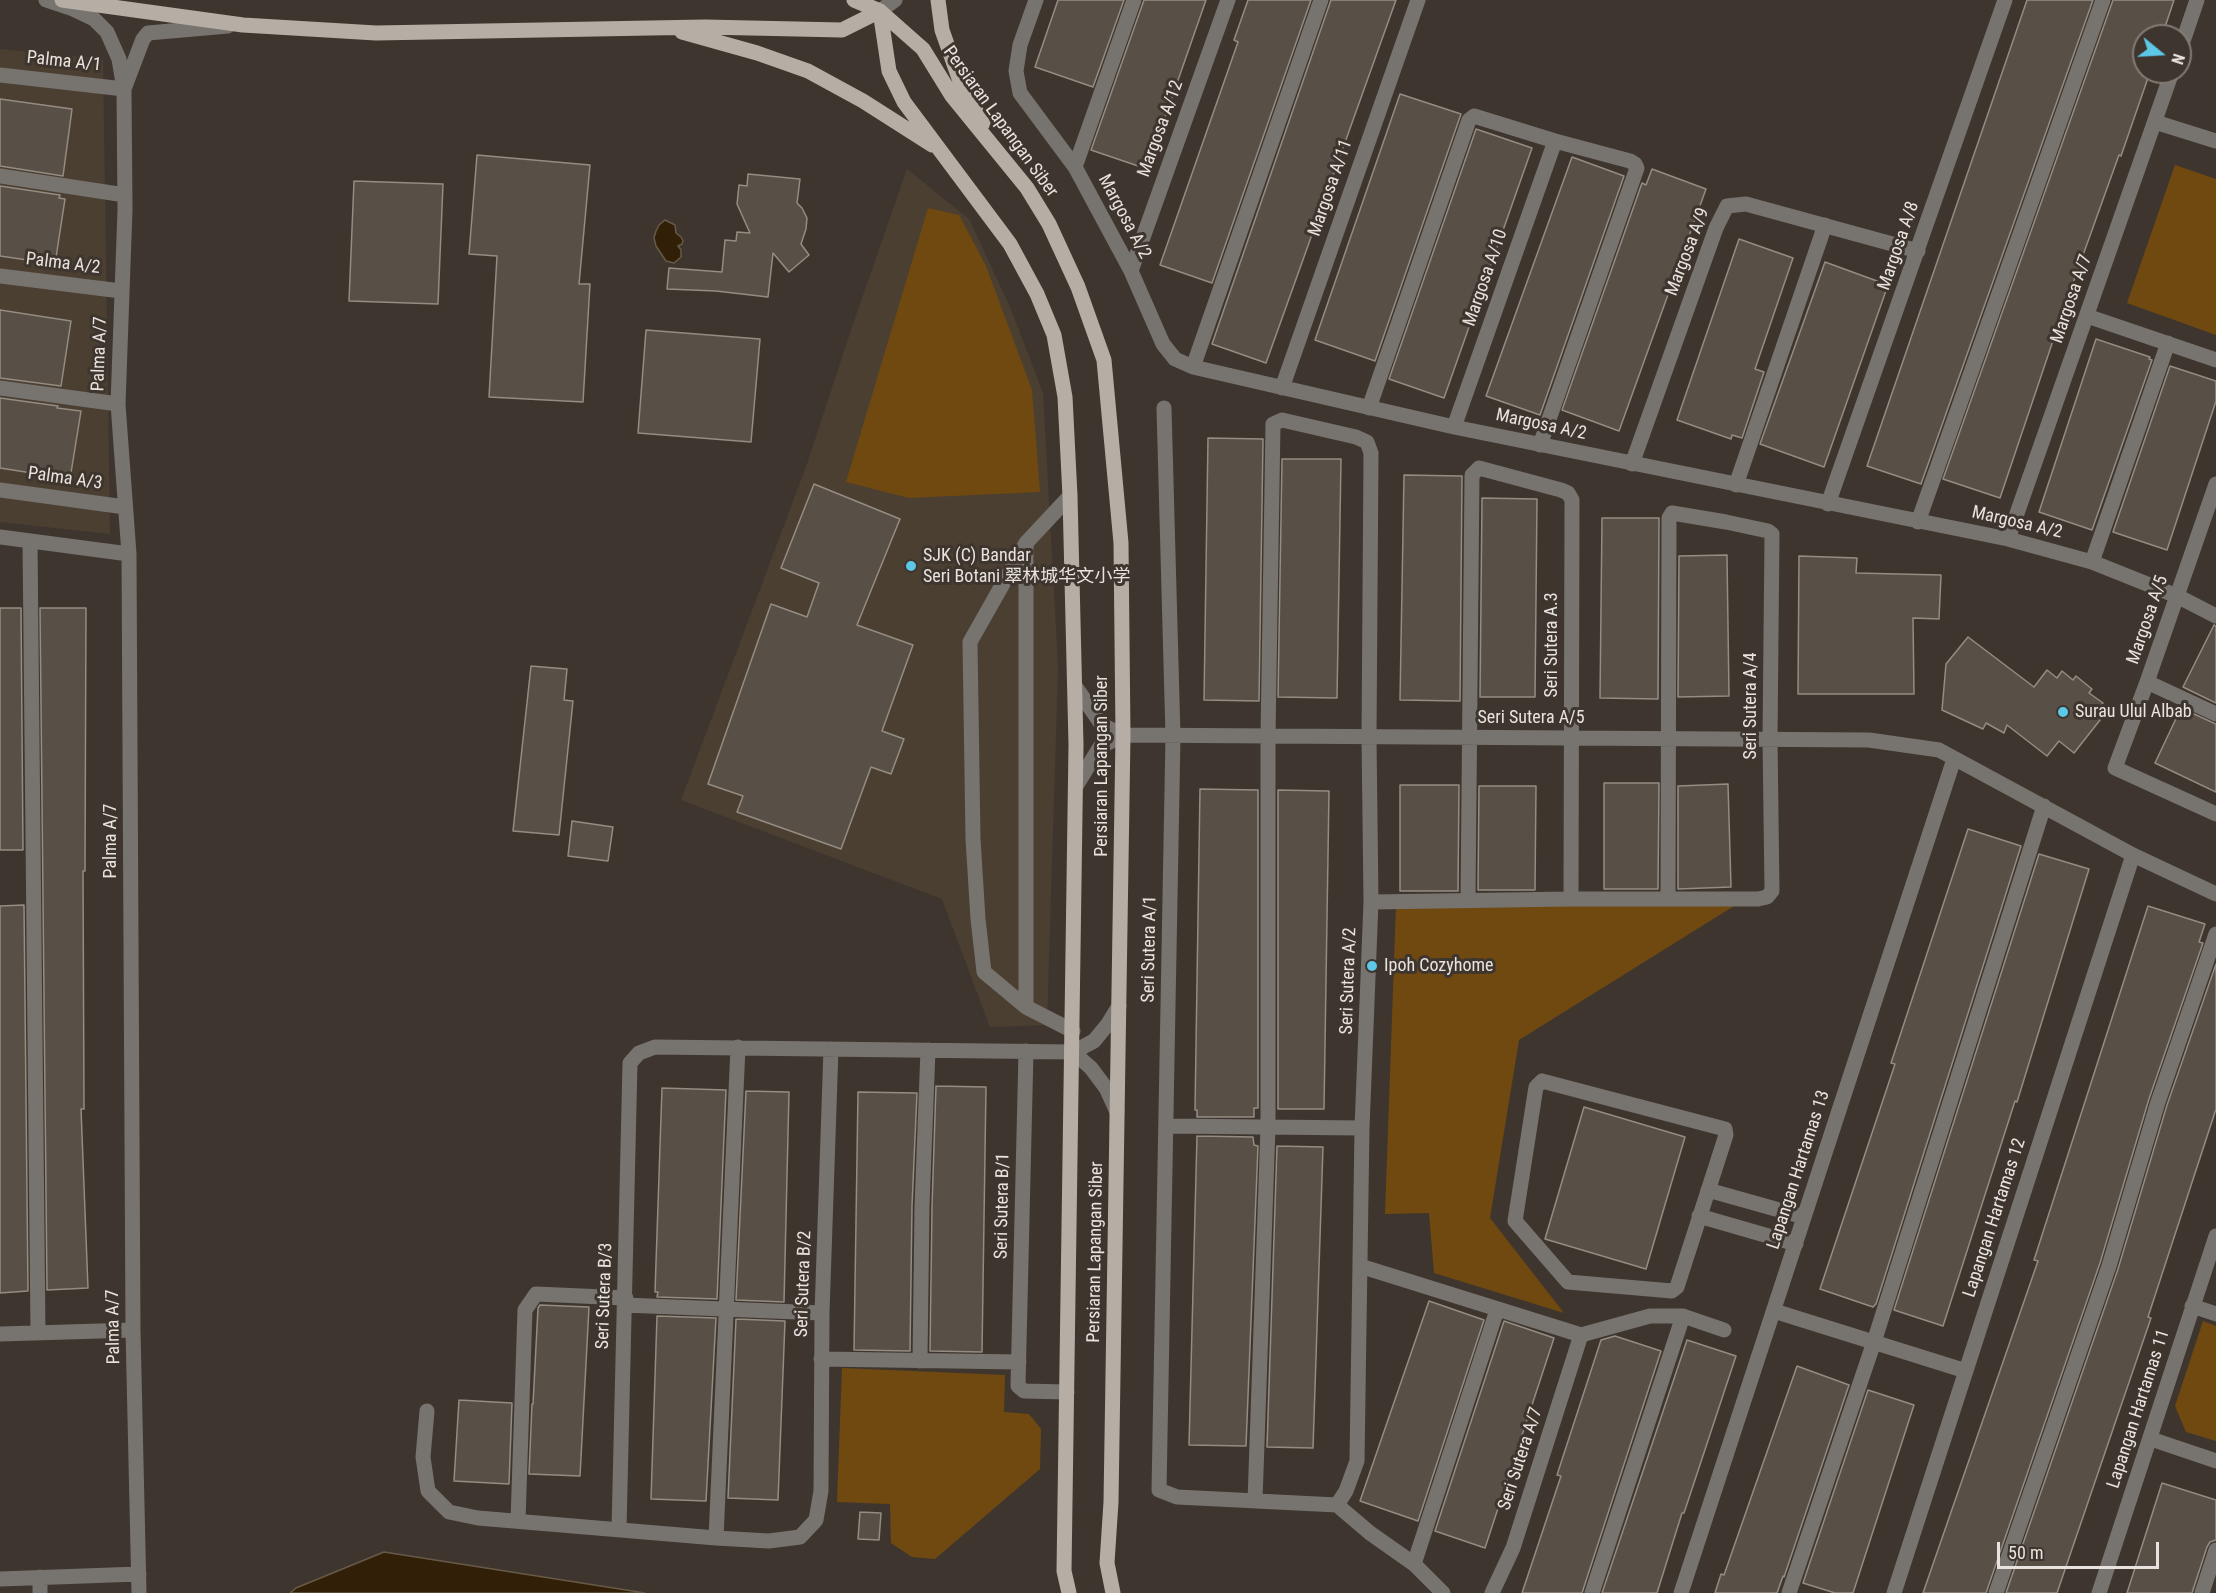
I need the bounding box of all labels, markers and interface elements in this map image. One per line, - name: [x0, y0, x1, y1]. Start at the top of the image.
- north arrow: [2132, 24, 2192, 84]
- street label: Persiaran Lapangan Siber: [938, 42, 1062, 202]
- street label: Palma A/1: [26, 47, 102, 77]
- text: N: [2167, 51, 2188, 67]
- street label: Margosa A/12: [1134, 78, 1188, 180]
- street label: Margosa A/11: [1304, 137, 1358, 239]
- street label: Margosa A/2: [1093, 171, 1155, 263]
- street label: Margosa A/8: [1874, 199, 1924, 293]
- street label: Margosa A/9: [1661, 205, 1715, 299]
- street label: Margosa A/10: [1459, 227, 1513, 329]
- street label: Palma A/2: [25, 249, 101, 279]
- street label: Margosa A/7: [2047, 252, 2097, 346]
- street label: Palma A/7: [88, 316, 112, 392]
- street label: Margosa A/2: [1494, 405, 1588, 445]
- street label: Palma A/3: [26, 463, 104, 495]
- street label: Margosa A/2: [1970, 502, 2064, 544]
- place label: SJK (C) Bandar Seri Botani 翠林城华文小学: [923, 545, 1130, 588]
- marker: SJK (C) Bandar Seri Botani 翠林城华文小学: [904, 559, 918, 573]
- street label: Margosa A/5: [2123, 573, 2173, 667]
- street label: Seri Sutera A.3: [1541, 592, 1563, 698]
- street label: Seri Sutera A/4: [1740, 652, 1762, 760]
- street label: Persiaran Lapangan Siber: [1091, 675, 1113, 857]
- place label: Surau Ulul Albab: [2075, 701, 2192, 723]
- marker: Surau Ulul Albab: [2056, 705, 2070, 719]
- street label: Seri Sutera A/5: [1477, 707, 1585, 729]
- street label: Palma A/7: [100, 804, 122, 878]
- street label: Seri Sutera A/1: [1138, 895, 1162, 1003]
- street label: Seri Sutera A/2: [1336, 927, 1362, 1035]
- place label: Ipoh Cozyhome: [1384, 955, 1493, 977]
- marker: Ipoh Cozyhome: [1365, 959, 1379, 973]
- street label: Lapangan Hartamas 13: [1763, 1088, 1835, 1252]
- street label: Lapangan Hartamas 12: [1959, 1136, 2031, 1300]
- street label: Seri Sutera B/1: [991, 1153, 1015, 1259]
- street label: Persiaran Lapangan Siber: [1084, 1161, 1108, 1343]
- street label: Seri Sutera B/2: [791, 1230, 817, 1338]
- street label: Seri Sutera B/3: [592, 1242, 618, 1350]
- street label: Palma A/7: [103, 1289, 125, 1365]
- street label: Lapangan Hartamas 11: [2103, 1327, 2175, 1491]
- street label: Seri Sutera A/7: [1494, 1405, 1548, 1513]
- scale bar: [2000, 1530, 2162, 1568]
- text: 50 m: [2008, 1542, 2043, 1563]

